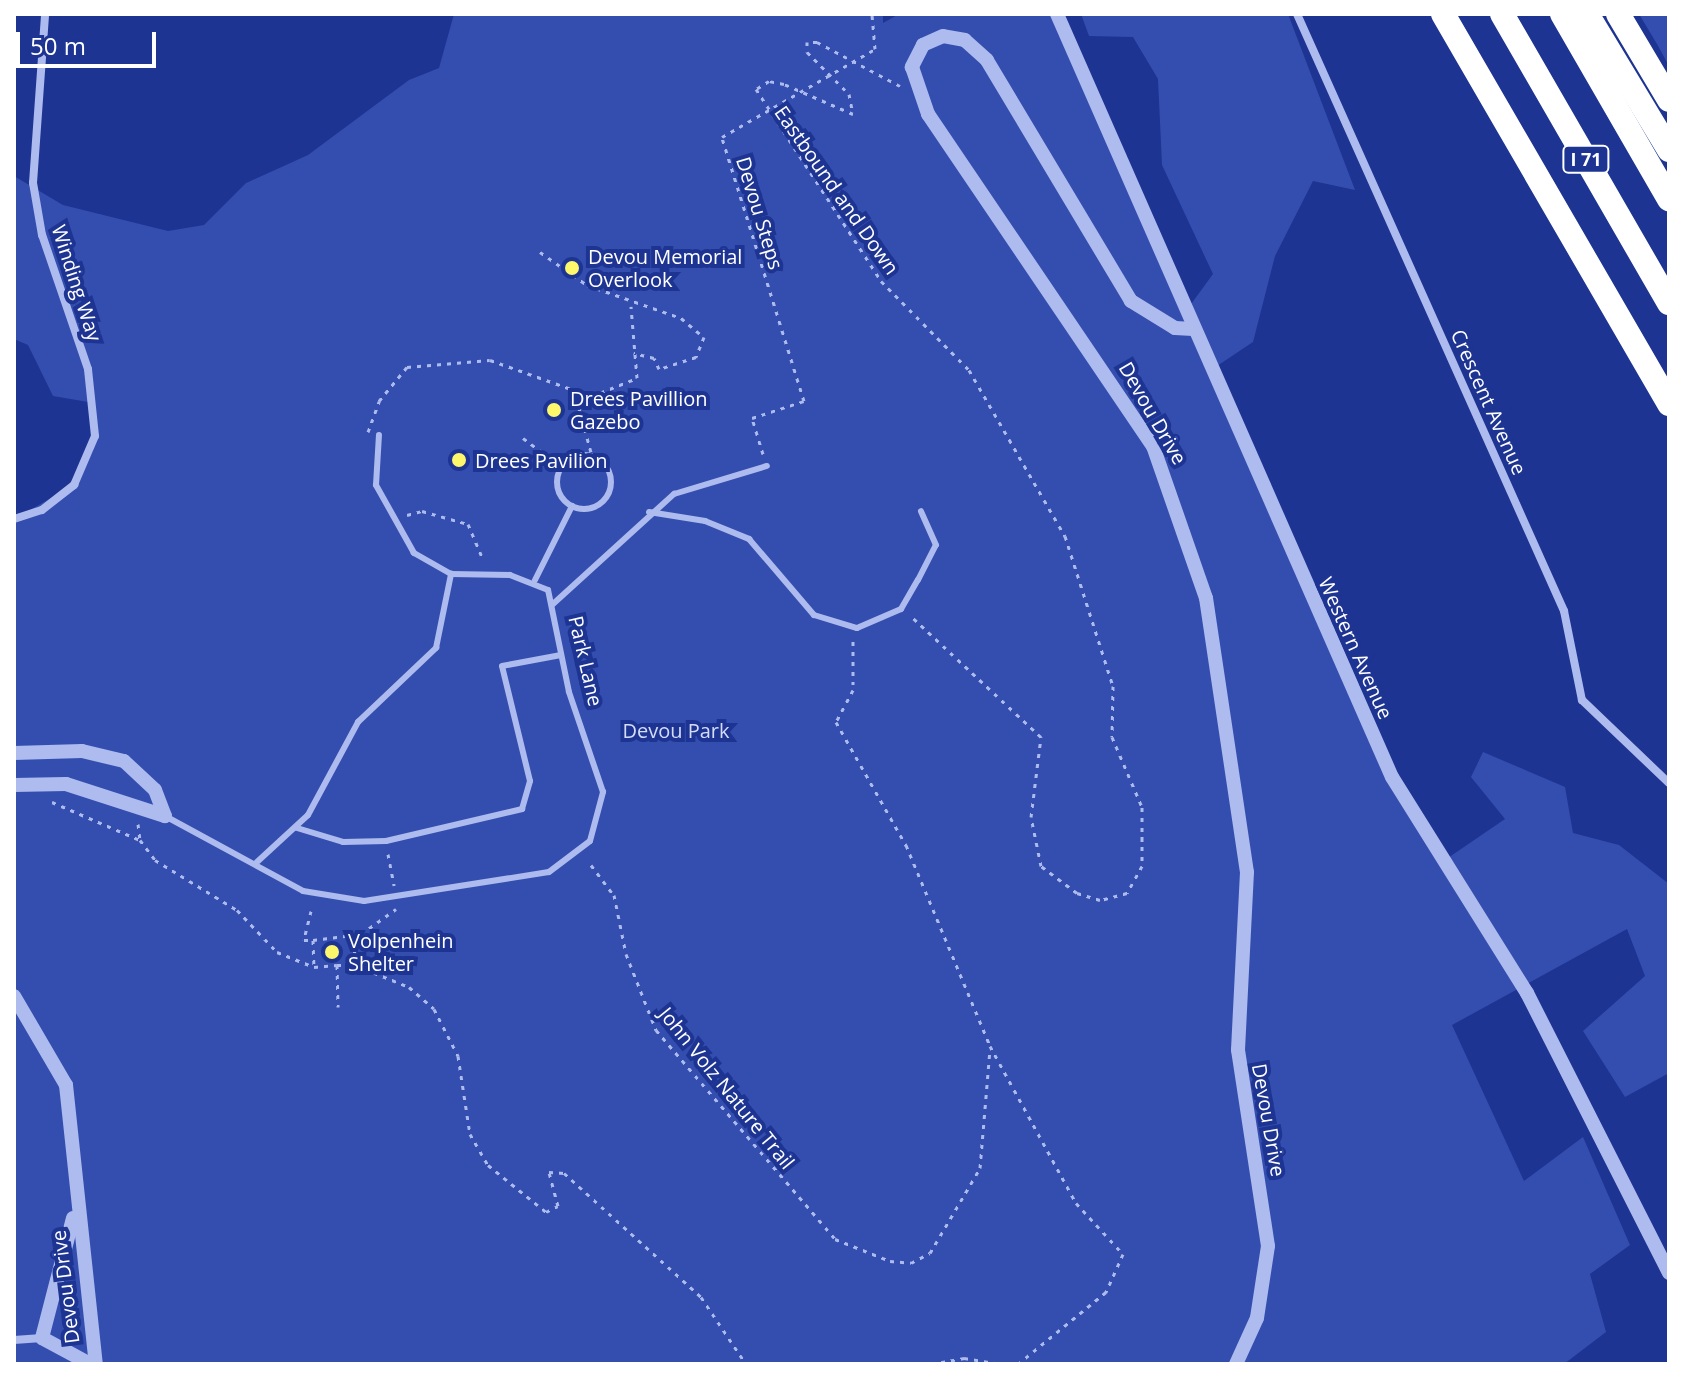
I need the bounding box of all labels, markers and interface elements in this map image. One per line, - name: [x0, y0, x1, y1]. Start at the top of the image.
- scale bar: [20, 16, 160, 66]
- text: 50 m: [30, 29, 86, 62]
- street label: Eastbound and Down: [770, 101, 904, 279]
- road number: I 71: [1562, 145, 1610, 173]
- street label: Devou Steps: [732, 154, 788, 272]
- street label: Winding Way: [47, 222, 107, 344]
- place label: Devou Memorial Overlook: [588, 244, 742, 291]
- marker: Devou Memorial Overlook: [563, 259, 581, 277]
- street label: Crescent Avenue: [1446, 326, 1532, 478]
- street label: Devou Drive: [1114, 358, 1192, 468]
- place label: Drees Pavillion Gazebo: [570, 386, 708, 433]
- marker: Drees Pavillion Gazebo: [545, 401, 563, 419]
- place label: Drees Pavilion: [475, 448, 607, 472]
- marker: Drees Pavilion: [450, 451, 468, 469]
- street label: Western Avenue: [1314, 573, 1398, 723]
- street label: Park Lane: [564, 613, 608, 709]
- park label: Devou Park: [622, 718, 730, 742]
- place label: Volpenhein Shelter: [348, 928, 454, 975]
- marker: Volpenhein Shelter: [323, 943, 341, 961]
- street label: John Volz Nature Trail: [654, 1002, 800, 1174]
- street label: Devou Drive: [1247, 1062, 1291, 1178]
- street label: Devou Drive: [46, 1229, 84, 1345]

